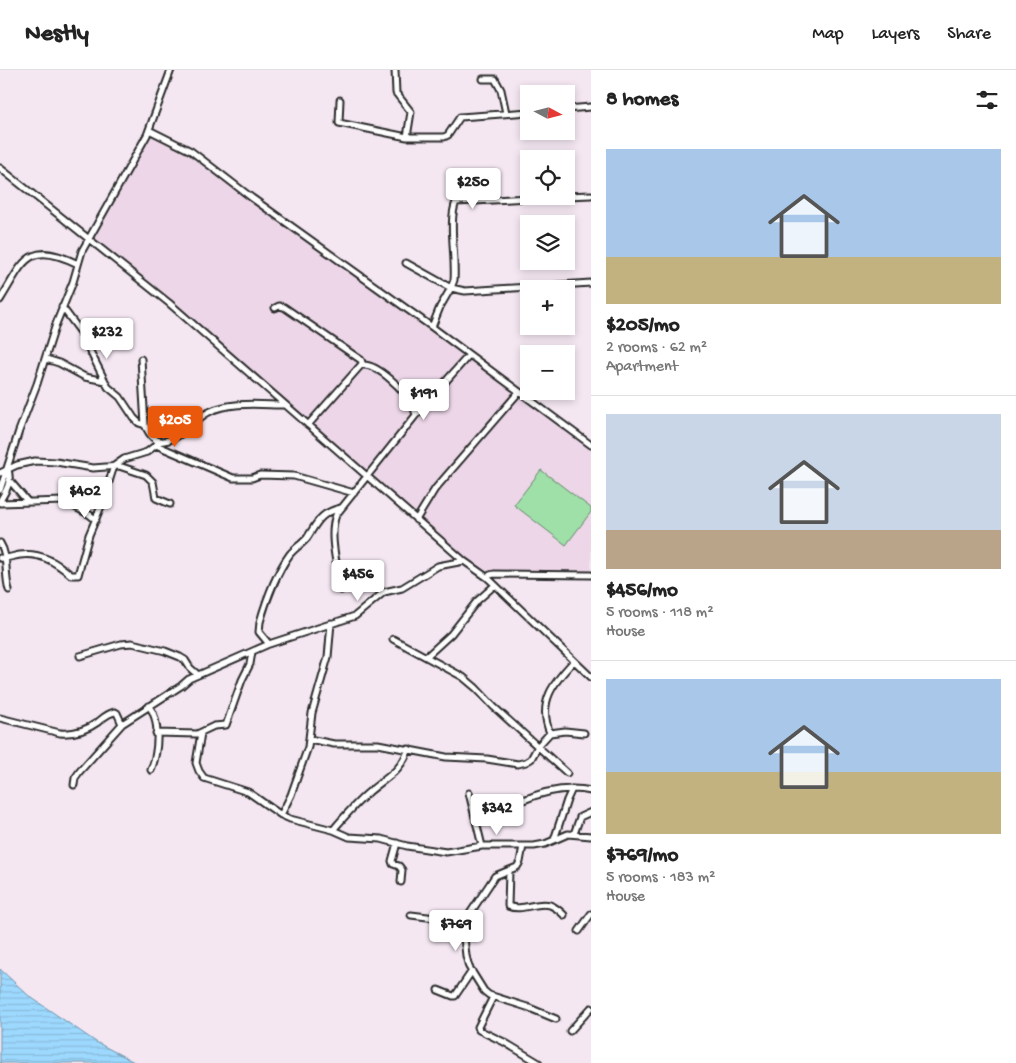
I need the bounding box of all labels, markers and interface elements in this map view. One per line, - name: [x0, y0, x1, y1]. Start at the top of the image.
- text: Nestly: [25, 20, 89, 49]
- text: Map: [812, 24, 844, 45]
- text: Layers: [872, 24, 919, 45]
- text: Share: [947, 24, 991, 45]
- north arrow: [520, 85, 575, 140]
- map controls: [520, 85, 575, 400]
- icon: filters: [973, 86, 1001, 114]
- text: 8 homes: [606, 88, 678, 113]
- button: locate: [520, 150, 575, 205]
- pin: $250: [443, 168, 503, 210]
- text: $250: [457, 174, 489, 193]
- icon: home: [759, 181, 849, 271]
- button: layers: [520, 215, 575, 270]
- button: +: [520, 280, 575, 335]
- text: $205/mo: [606, 314, 680, 339]
- pin: $232: [77, 318, 137, 360]
- text: $232: [91, 324, 123, 343]
- text: 2 rooms · 62 m²: [606, 339, 707, 358]
- button: −: [520, 345, 575, 400]
- text: Apartment: [606, 358, 678, 377]
- pin: $191: [394, 378, 454, 421]
- text: $191: [410, 385, 438, 404]
- pin: $205: [145, 406, 205, 448]
- text: $205: [159, 412, 191, 431]
- icon: home: [759, 447, 849, 537]
- pin: $402: [55, 476, 115, 519]
- text: $402: [69, 483, 101, 502]
- pin: $456: [328, 560, 388, 602]
- text: $456: [342, 566, 374, 585]
- text: $456/mo: [606, 579, 678, 604]
- text: 5 rooms · 118 m²: [606, 604, 714, 623]
- text: House: [606, 623, 645, 642]
- icon: home: [759, 712, 849, 802]
- pin: $342: [467, 794, 527, 836]
- text: $342: [482, 800, 512, 819]
- text: $769/mo: [606, 844, 678, 869]
- text: 5 rooms · 183 m²: [606, 869, 715, 888]
- text: House: [606, 888, 645, 907]
- pin: $769: [426, 910, 486, 952]
- text: $769: [440, 916, 472, 935]

